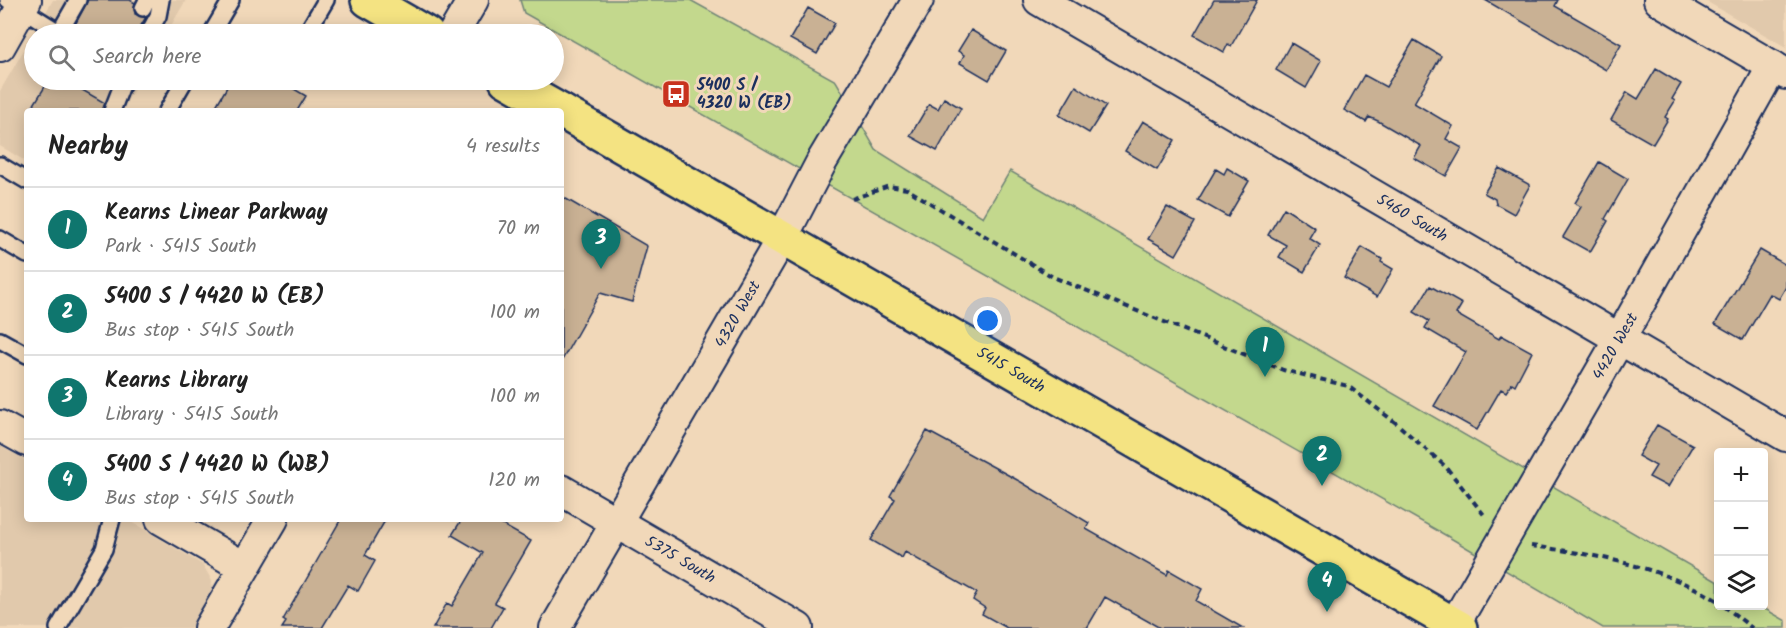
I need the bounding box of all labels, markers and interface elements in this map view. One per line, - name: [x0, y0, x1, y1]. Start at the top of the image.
- search box: [24, 24, 564, 90]
- text: Search here: [93, 40, 201, 75]
- icon: search: [45, 41, 78, 74]
- place label: 5400 S / 4320 W (EB): [696, 73, 792, 116]
- bus stop icon: 5400 S / 4320 W (EB): [660, 78, 692, 110]
- text: Nearby: [48, 126, 128, 168]
- text: 4 results: [466, 131, 540, 163]
- street label: 5460 South: [1372, 187, 1453, 248]
- text: Kearns Linear Parkway: [105, 196, 328, 231]
- text: 1: [64, 213, 71, 245]
- text: 70 m: [497, 213, 540, 245]
- pin: 3: [582, 220, 620, 269]
- text: Park · 5415 South: [105, 231, 257, 263]
- street label: 4320 West: [708, 275, 768, 353]
- text: 5400 S / 4420 W (EB): [105, 280, 325, 315]
- text: 2: [62, 297, 73, 329]
- text: 100 m: [490, 297, 540, 329]
- your location: [973, 306, 1002, 335]
- street label: 4420 West: [1586, 307, 1645, 385]
- text: Bus stop · 5415 South: [105, 315, 294, 347]
- pin: 1: [1246, 328, 1284, 377]
- street label: 5415 South: [972, 340, 1050, 399]
- text: Kearns Library: [105, 364, 248, 399]
- text: 3: [62, 381, 73, 413]
- text: 100 m: [490, 381, 540, 413]
- text: Library · 5415 South: [105, 399, 279, 431]
- pin: 2: [1302, 436, 1342, 486]
- text: 5400 S / 4420 W (WB): [105, 448, 330, 483]
- map controls: [1714, 448, 1768, 610]
- button: +: [1714, 448, 1768, 502]
- text: 4: [62, 465, 73, 497]
- text: 120 m: [488, 465, 540, 497]
- text: Bus stop · 5415 South: [105, 483, 294, 515]
- button: −: [1714, 502, 1768, 556]
- street label: 5375 South: [640, 529, 720, 590]
- button: layers: [1714, 556, 1768, 610]
- pin: 4: [1308, 562, 1346, 612]

